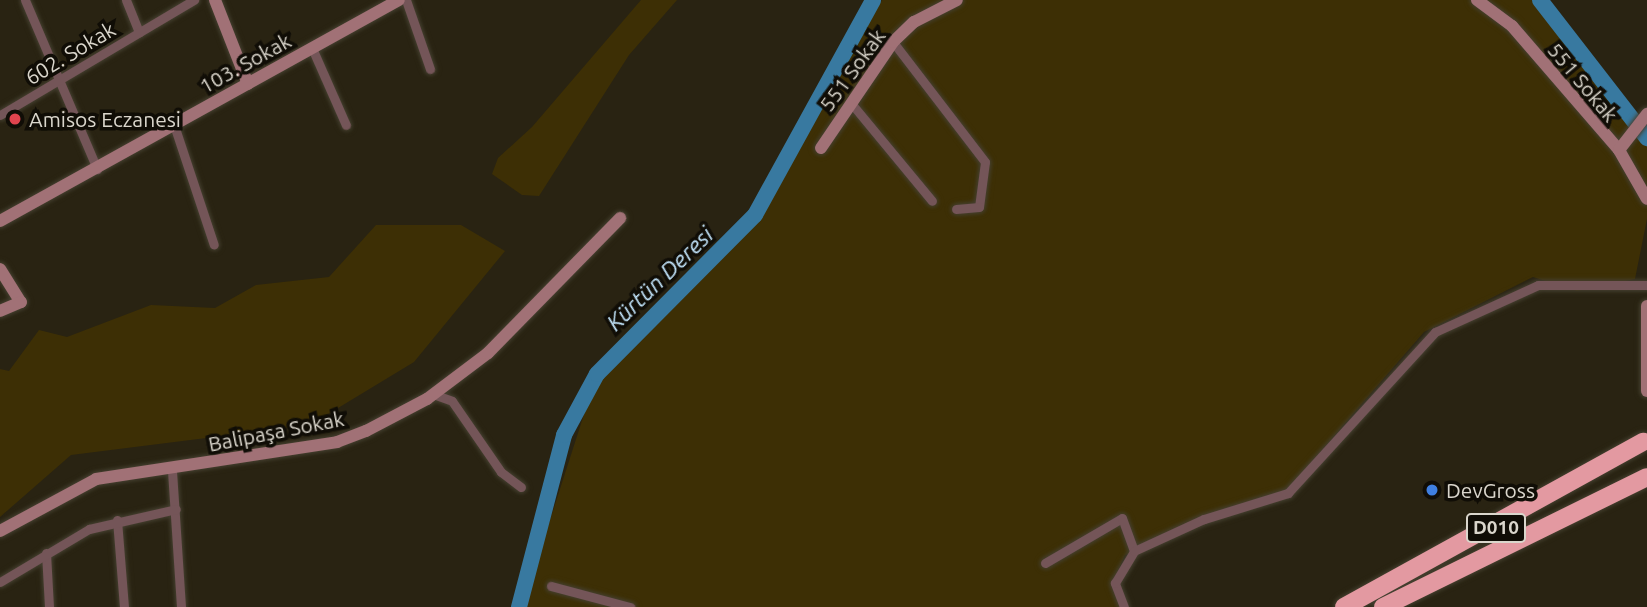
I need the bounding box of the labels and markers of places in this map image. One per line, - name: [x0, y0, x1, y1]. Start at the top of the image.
- place label: Amisos Eczanesi: [29, 106, 181, 132]
- marker: Amisos Eczanesi: [7, 111, 23, 127]
- place label: DevGross: [1446, 477, 1535, 503]
- marker: DevGross: [1424, 482, 1440, 498]

